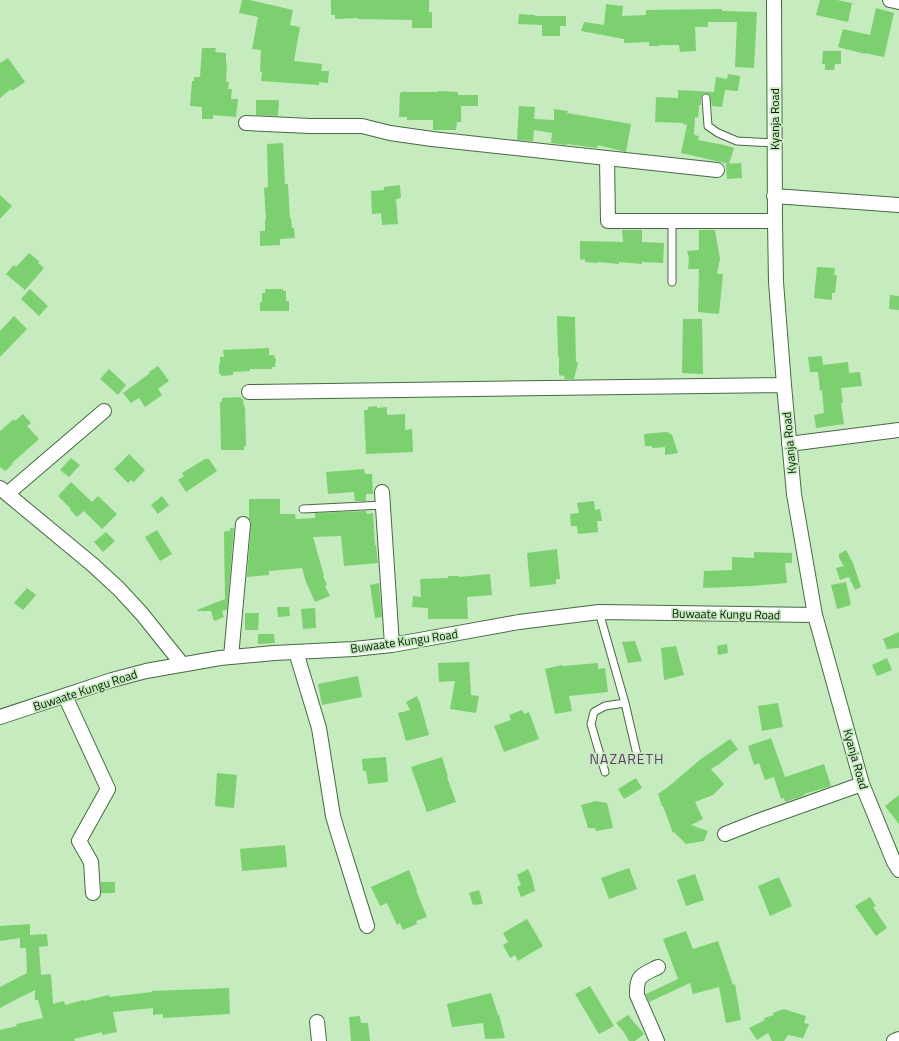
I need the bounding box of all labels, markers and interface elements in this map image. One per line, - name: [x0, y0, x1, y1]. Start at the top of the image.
- street label: Kyanja Road: [765, 88, 784, 150]
- street label: Kyanja Road: [777, 411, 801, 475]
- street label: Buwaate Kungu Road: [672, 604, 780, 624]
- street label: Buwaate Kungu Road: [349, 624, 459, 658]
- street label: Buwaate Kungu Road: [30, 664, 140, 716]
- street label: Kyanja Road: [838, 727, 874, 791]
- district label: NAZARETH: [590, 748, 664, 769]

